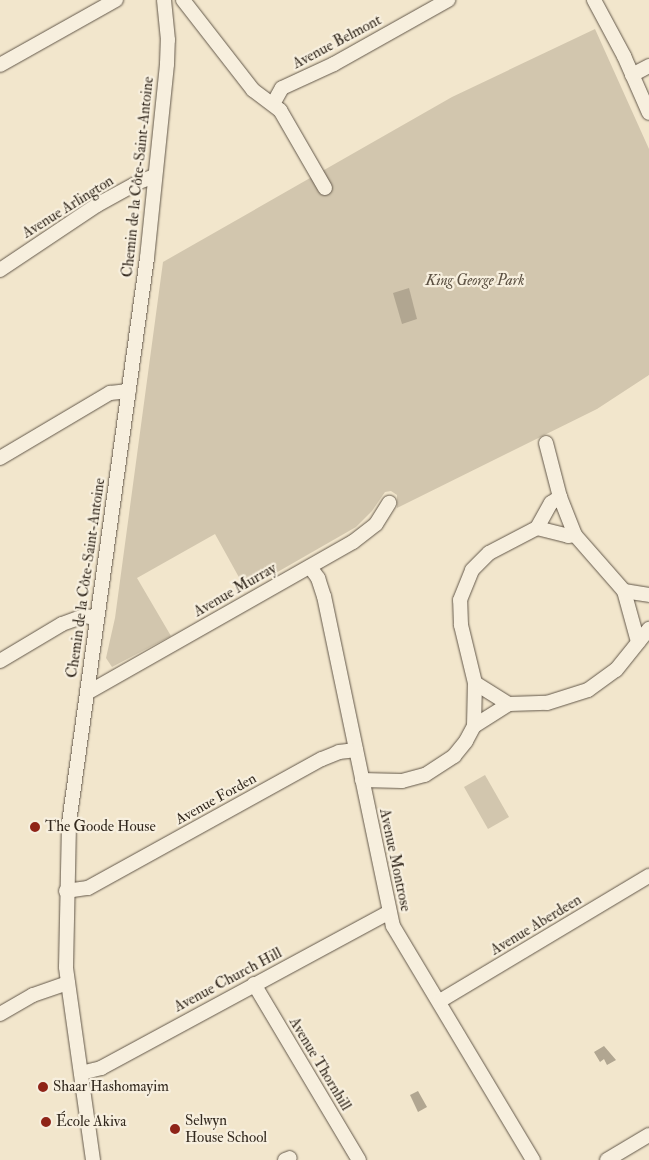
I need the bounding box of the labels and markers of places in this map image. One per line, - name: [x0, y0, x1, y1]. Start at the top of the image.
- place label: The Goode House: [45, 818, 156, 836]
- marker: The Goode House: [29, 821, 41, 833]
- place label: Shaar Hashomayim: [53, 1078, 169, 1096]
- marker: Shaar Hashomayim: [37, 1081, 49, 1093]
- place label: Selwyn House School: [185, 1111, 267, 1146]
- place label: École Akiva: [56, 1113, 126, 1131]
- marker: École Akiva: [40, 1116, 52, 1128]
- marker: Selwyn House School: [169, 1123, 181, 1135]

